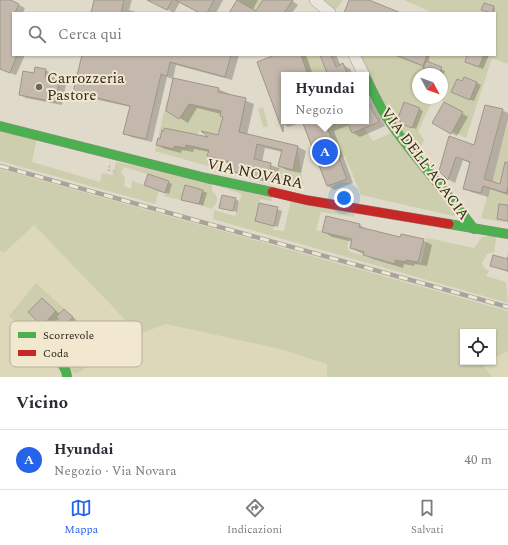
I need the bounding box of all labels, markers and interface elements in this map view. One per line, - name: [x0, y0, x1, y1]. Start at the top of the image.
- search box: [12, 12, 496, 56]
- icon: search: [26, 23, 48, 45]
- text: Cerca qui: [58, 23, 122, 46]
- place label: Carrozzeria Pastore: [47, 67, 125, 107]
- north arrow: [412, 68, 448, 104]
- popup: [281, 72, 369, 124]
- text: Hyundai: [295, 77, 355, 100]
- marker: Carrozzeria Pastore: [34, 82, 44, 92]
- text: Negozio: [295, 100, 343, 120]
- street label: VIA DELL'ACACIA: [375, 103, 475, 225]
- pin: A: [312, 137, 338, 167]
- street label: VIA NOVARA: [205, 153, 305, 195]
- your location: [334, 188, 354, 208]
- legend: [10, 321, 142, 367]
- text: Scorrevole: [43, 327, 94, 344]
- map controls: [460, 329, 496, 365]
- button: locate: [460, 329, 496, 365]
- text: Coda: [43, 345, 69, 362]
- text: Vicino: [16, 390, 68, 416]
- text: Hyundai: [54, 438, 113, 461]
- text: A: [24, 450, 34, 470]
- text: 40 m: [465, 450, 492, 470]
- text: Negozio · Via Novara: [54, 461, 177, 481]
- tab: Mappa: [64, 497, 98, 538]
- tab: Indicazioni: [227, 497, 282, 538]
- tab: Salvati: [411, 497, 444, 538]

